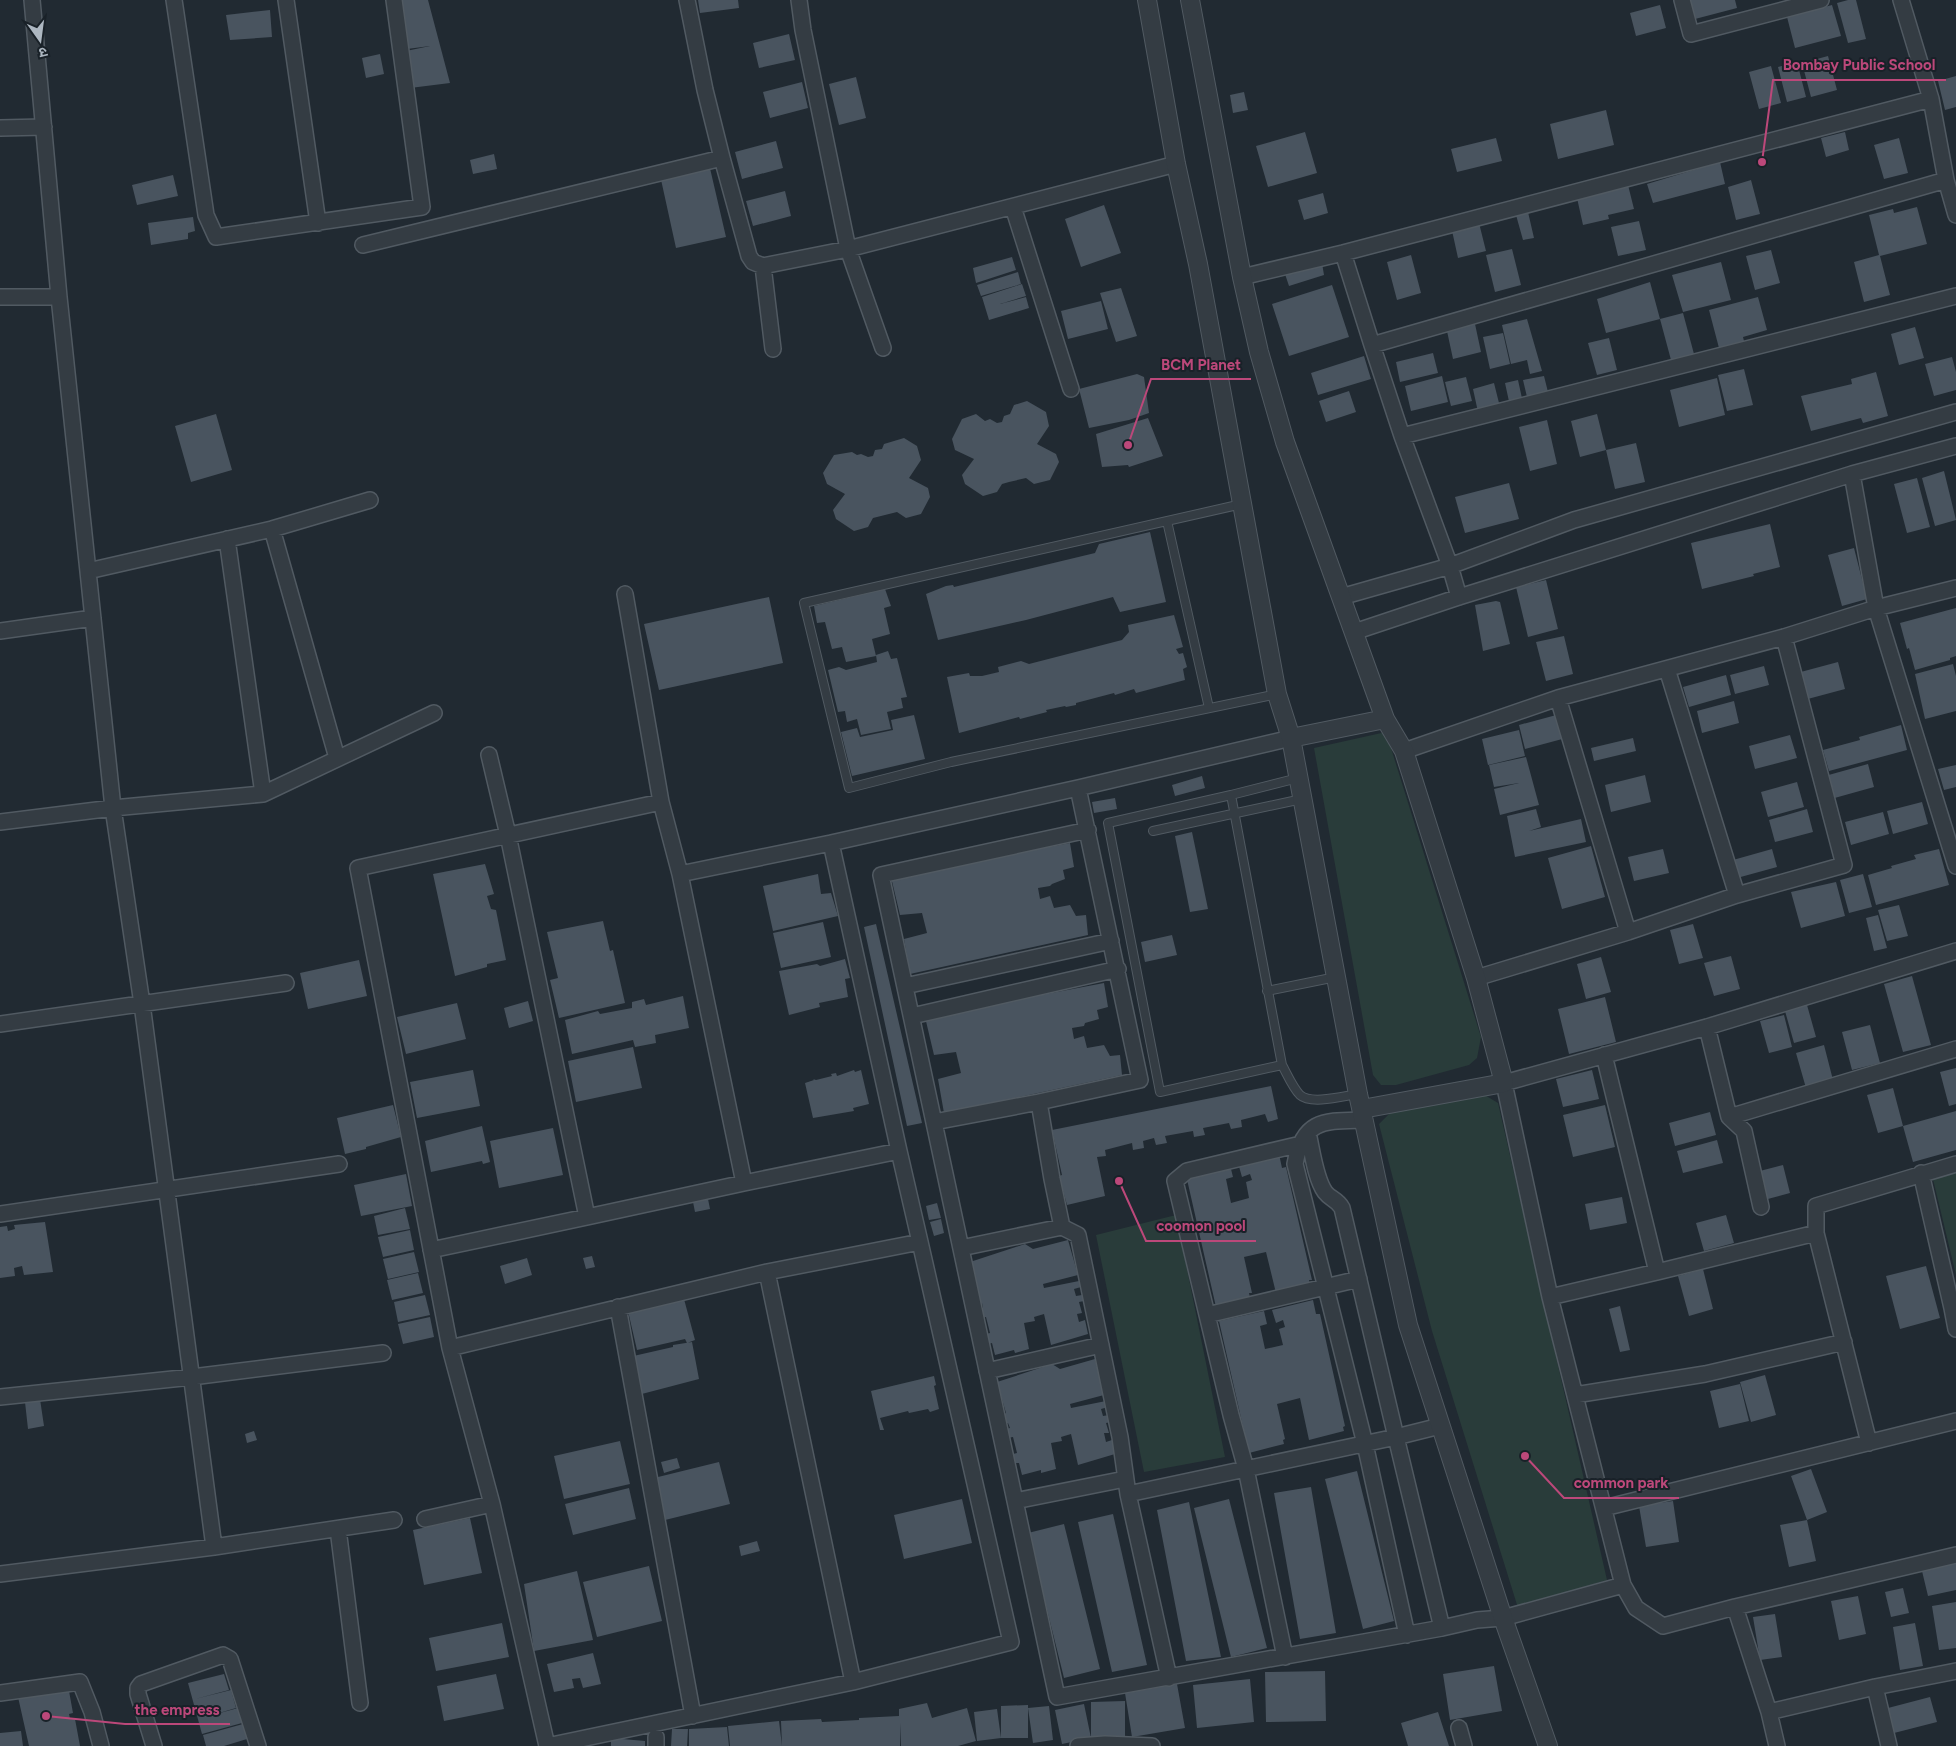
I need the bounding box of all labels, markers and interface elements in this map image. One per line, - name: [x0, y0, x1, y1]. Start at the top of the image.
- north arrow: [15, 15, 65, 65]
- text: उ: [36, 43, 49, 62]
- callout: Bombay Public School: [1773, 50, 1946, 80]
- text: Bombay Public School: [1783, 56, 1935, 74]
- callout: BCM Planet: [1151, 349, 1251, 379]
- text: BCM Planet: [1161, 356, 1241, 374]
- callout: coomon pool: [1146, 1211, 1256, 1241]
- text: coomon pool: [1156, 1217, 1246, 1235]
- callout: common park: [1564, 1468, 1679, 1498]
- text: common park: [1574, 1474, 1668, 1492]
- callout: the empress: [125, 1694, 230, 1724]
- text: the empress: [135, 1701, 219, 1719]

